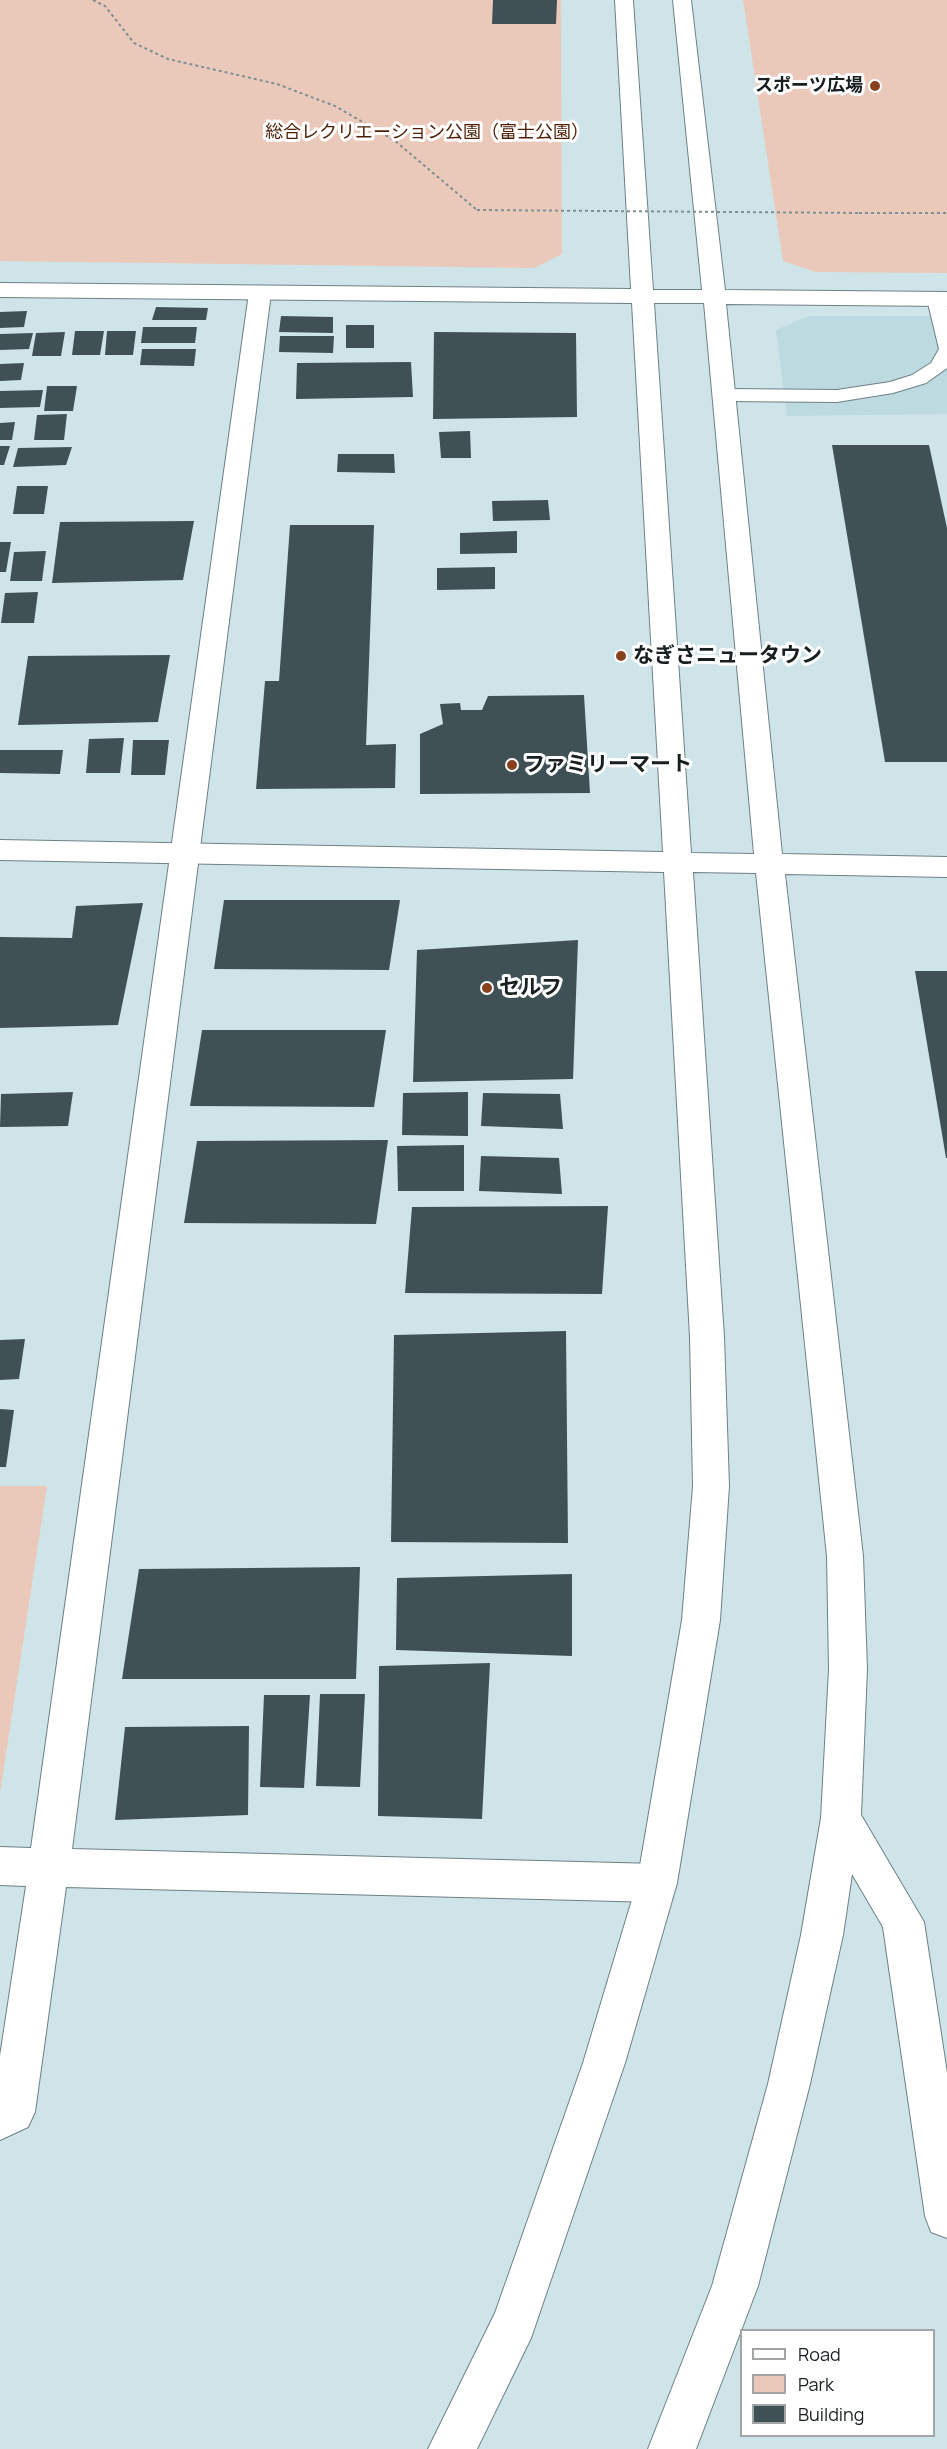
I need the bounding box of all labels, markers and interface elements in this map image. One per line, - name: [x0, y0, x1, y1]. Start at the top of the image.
- place label: スポーツ広場: [755, 75, 863, 97]
- marker: スポーツ広場: [868, 79, 882, 93]
- park label: 総合レクリエーション公園（富士公園）: [265, 122, 589, 144]
- place label: なぎさニュータウン: [633, 643, 822, 669]
- marker: なぎさニュータウン: [614, 649, 628, 663]
- place label: ファミリーマート: [524, 752, 692, 778]
- marker: ファミリーマート: [505, 758, 519, 772]
- place label: セルフ: [499, 975, 562, 1001]
- marker: セルフ: [480, 981, 494, 995]
- legend: [740, 2329, 935, 2437]
- text: Road: [798, 2342, 841, 2366]
- text: Park: [798, 2372, 834, 2396]
- text: Building: [798, 2402, 864, 2426]

